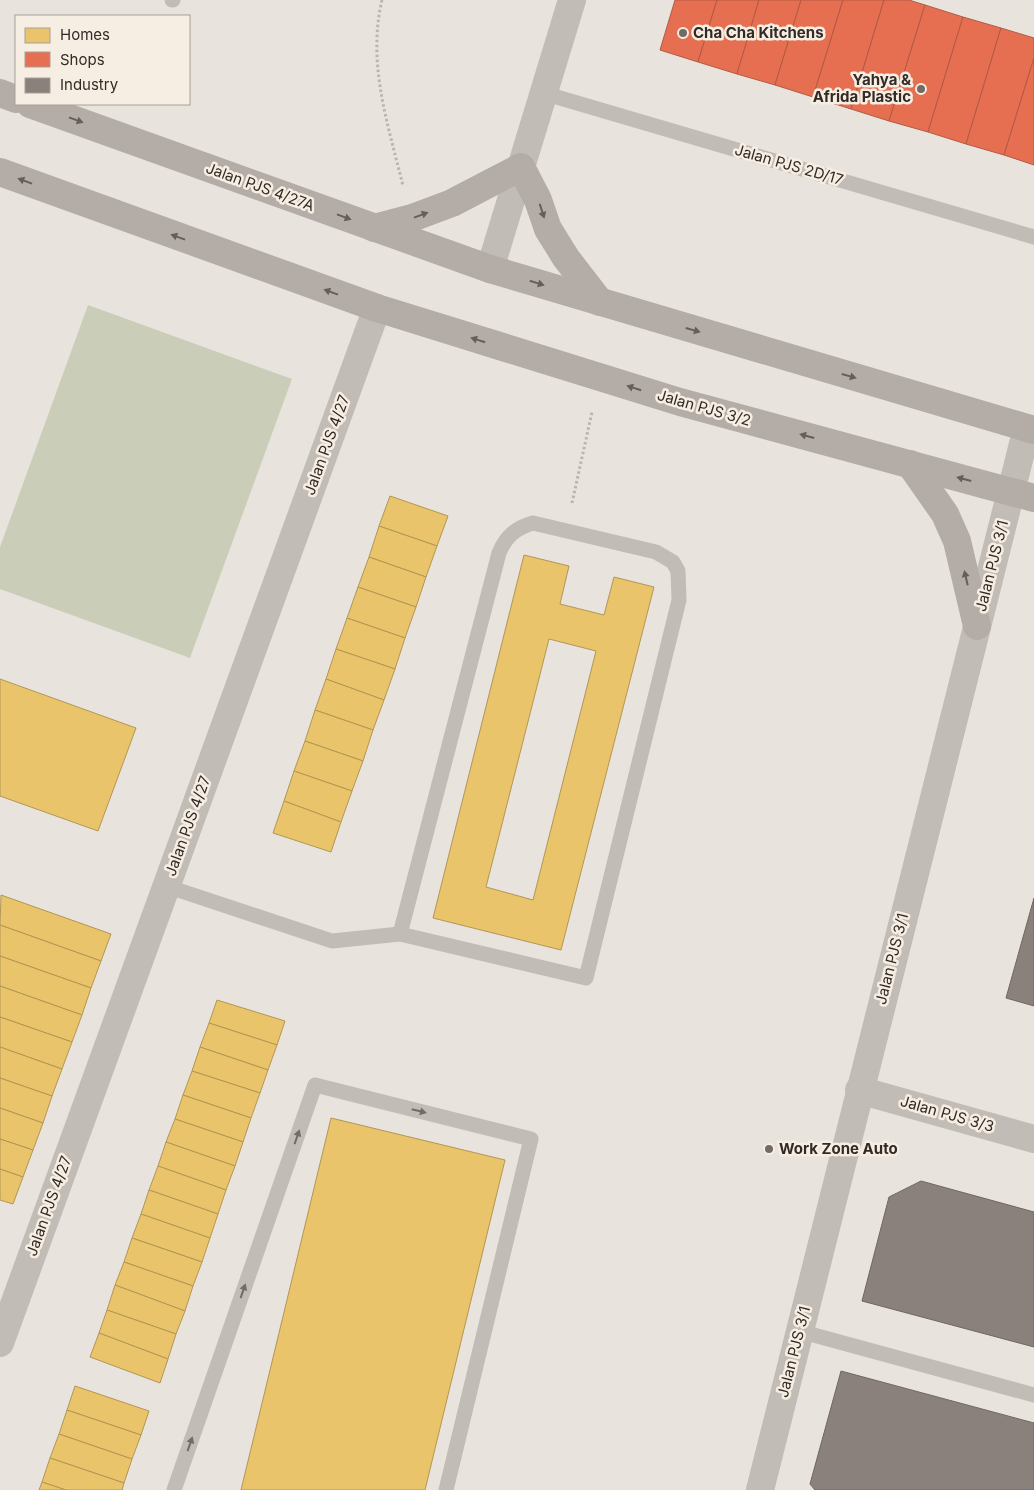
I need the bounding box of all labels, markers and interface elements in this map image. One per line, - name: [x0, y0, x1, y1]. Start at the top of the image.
- legend: [15, 15, 190, 105]
- place label: Cha Cha Kitchens: [693, 23, 824, 42]
- text: Homes: [60, 25, 110, 44]
- marker: Cha Cha Kitchens: [677, 27, 689, 39]
- text: Shops: [60, 50, 105, 69]
- place label: Yahya & Afrida Plastic: [813, 70, 911, 106]
- text: Industry: [60, 75, 119, 94]
- marker: Yahya & Afrida Plastic: [915, 83, 927, 95]
- one-way arrow: [69, 116, 84, 124]
- street label: Jalan PJS 2D/17: [733, 140, 846, 189]
- street label: Jalan PJS 4/27A: [203, 158, 317, 215]
- one-way arrow: [17, 177, 32, 185]
- one-way arrow: [539, 203, 546, 218]
- one-way arrow: [414, 211, 429, 219]
- one-way arrow: [337, 213, 352, 221]
- one-way arrow: [170, 233, 185, 241]
- one-way arrow: [530, 280, 545, 288]
- one-way arrow: [323, 288, 338, 295]
- one-way arrow: [685, 326, 700, 334]
- one-way arrow: [471, 335, 486, 343]
- one-way arrow: [841, 372, 856, 380]
- one-way arrow: [626, 383, 641, 391]
- street label: Jalan PJS 3/2: [655, 385, 753, 430]
- street label: Jalan PJS 4/27: [300, 392, 353, 498]
- one-way arrow: [799, 432, 814, 440]
- one-way arrow: [956, 474, 971, 482]
- street label: Jalan PJS 3/1: [971, 518, 1012, 614]
- one-way arrow: [962, 571, 970, 586]
- street label: Jalan PJS 4/27: [161, 773, 214, 879]
- street label: Jalan PJS 3/1: [871, 911, 912, 1007]
- street label: Jalan PJS 3/3: [898, 1091, 996, 1136]
- one-way arrow: [411, 1107, 426, 1115]
- one-way arrow: [293, 1129, 301, 1144]
- place label: Work Zone Auto: [779, 1139, 898, 1158]
- marker: Work Zone Auto: [763, 1143, 775, 1155]
- street label: Jalan PJS 4/27: [22, 1153, 75, 1259]
- one-way arrow: [240, 1283, 247, 1298]
- street label: Jalan PJS 3/1: [773, 1304, 814, 1400]
- one-way arrow: [186, 1436, 194, 1451]

